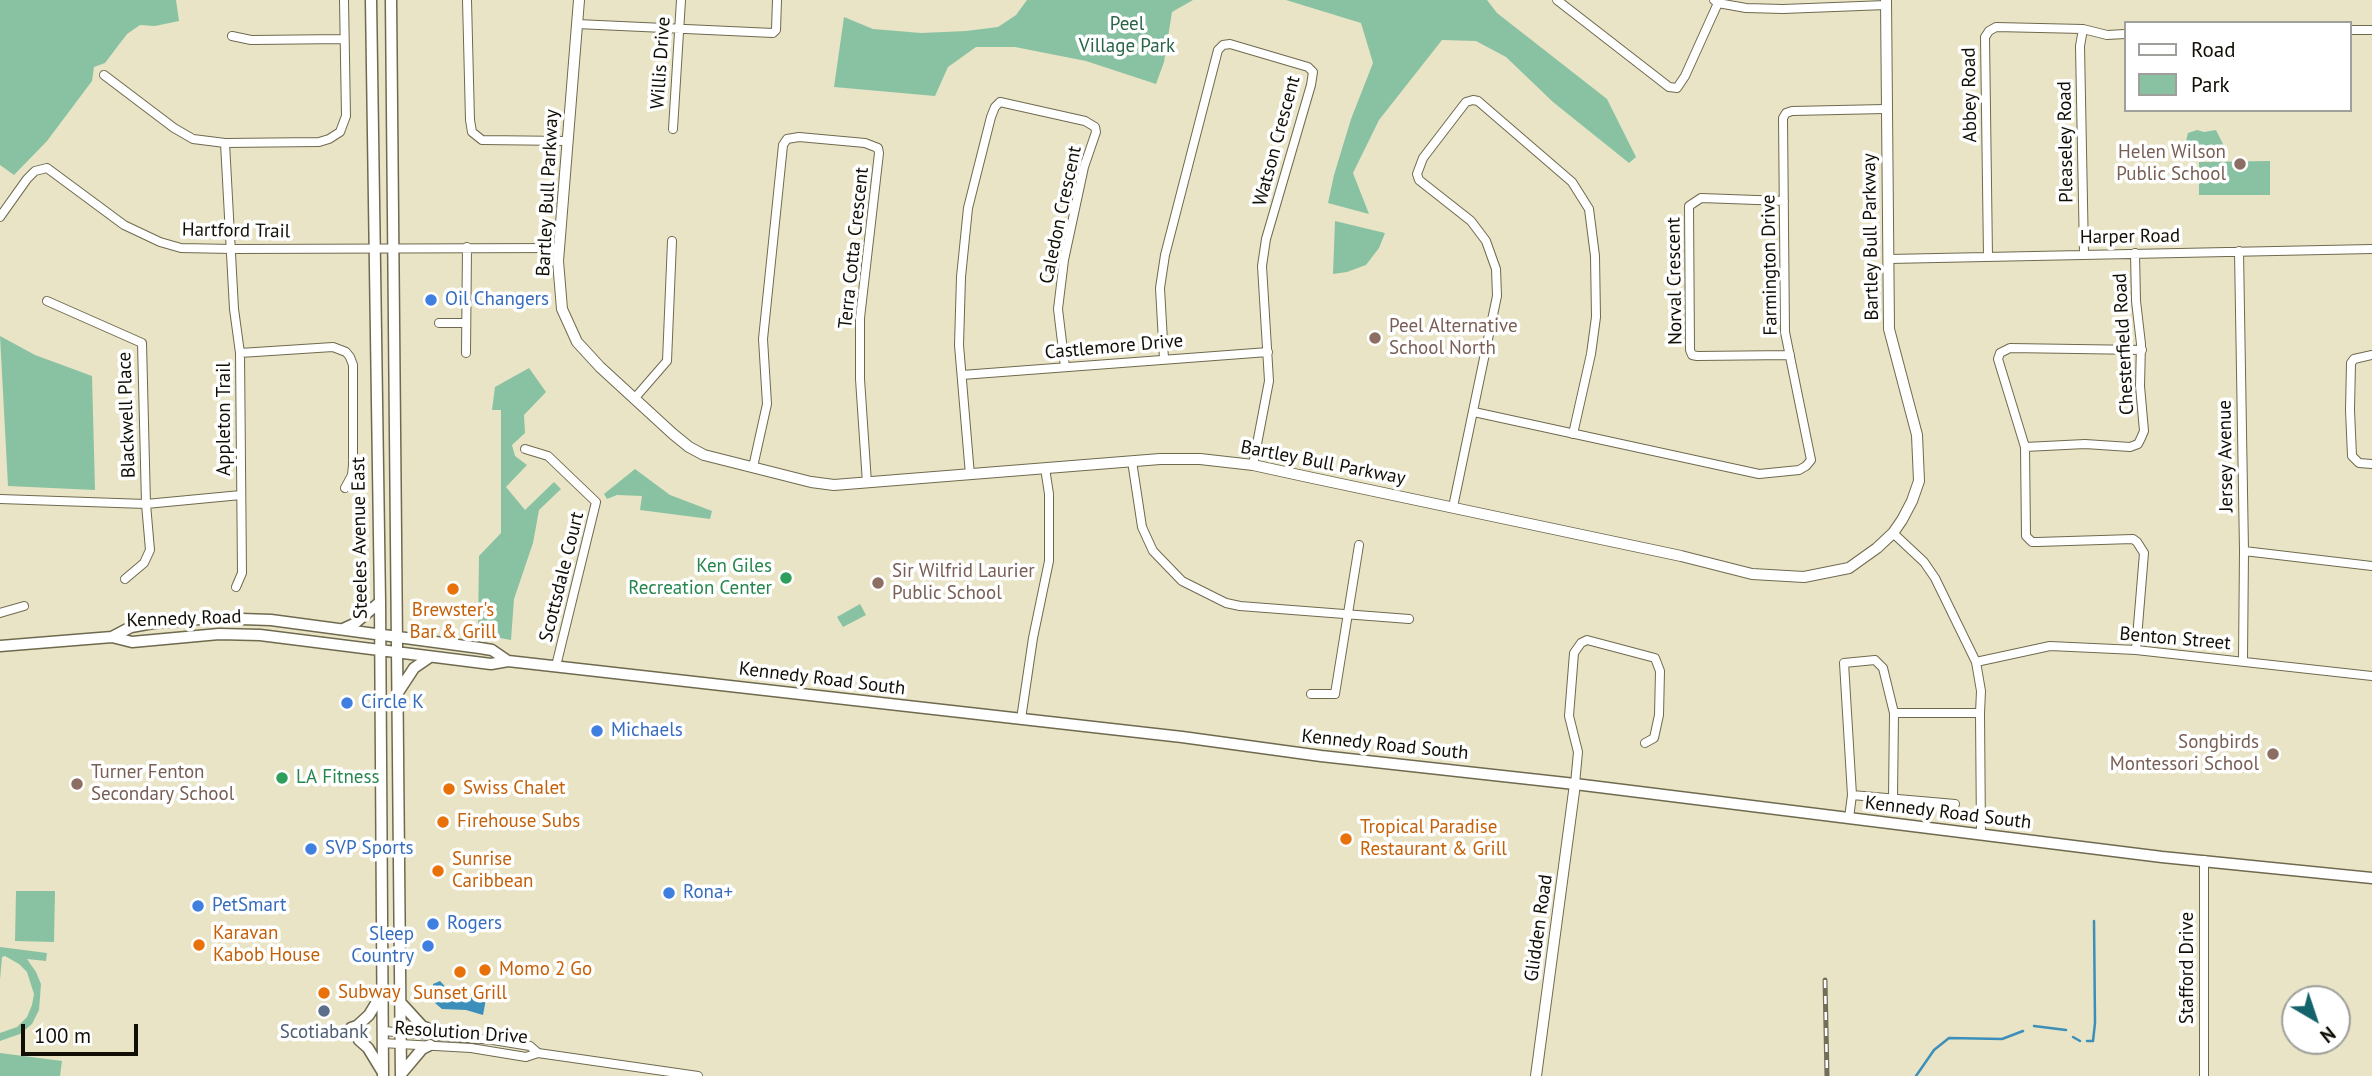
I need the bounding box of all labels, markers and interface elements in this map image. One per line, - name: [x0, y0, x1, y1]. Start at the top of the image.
- park label: Peel Village Park: [1079, 14, 1175, 58]
- street label: Willis Drive: [646, 16, 676, 110]
- legend: [2124, 21, 2351, 112]
- text: Road: [2191, 36, 2235, 63]
- street label: Abbey Road: [1958, 47, 1982, 143]
- text: Park: [2191, 71, 2230, 98]
- street label: Watson Crescent: [1249, 73, 1305, 209]
- street label: Pleaseley Road: [2054, 81, 2078, 203]
- street label: Bartley Bull Parkway: [532, 109, 564, 277]
- place label: Helen Wilson Public School: [2116, 142, 2226, 186]
- street label: Caledon Crescent: [1035, 144, 1087, 286]
- street label: Bartley Bull Parkway: [1858, 153, 1884, 321]
- marker: Helen Wilson Public School: [2232, 156, 2248, 172]
- street label: Terra Cotta Crescent: [834, 166, 874, 330]
- street label: Farmington Drive: [1757, 194, 1783, 336]
- street label: Norval Crescent: [1662, 217, 1688, 345]
- street label: Hartford Trail: [182, 219, 290, 243]
- street label: Harper Road: [2080, 225, 2180, 249]
- street label: Chesterfield Road: [2109, 272, 2139, 416]
- place label: Oil Changers: [445, 289, 549, 311]
- marker: Oil Changers: [423, 292, 439, 308]
- place label: Peel Alternative School North: [1389, 316, 1518, 360]
- street label: Castlemore Drive: [1044, 330, 1184, 364]
- marker: Peel Alternative School North: [1367, 330, 1383, 346]
- street label: Blackwell Place: [113, 351, 141, 479]
- street label: Appleton Trail: [214, 362, 236, 476]
- street label: Jersey Avenue: [2214, 400, 2238, 512]
- street label: Bartley Bull Parkway: [1239, 436, 1407, 490]
- street label: Steeles Avenue East: [347, 457, 373, 619]
- street label: Scottsdale Court: [535, 510, 589, 644]
- place label: Ken Giles Recreation Center: [628, 556, 772, 600]
- place label: Sir Wilfrid Laurier Public School: [892, 561, 1035, 605]
- marker: Ken Giles Recreation Center: [778, 570, 794, 586]
- marker: Sir Wilfrid Laurier Public School: [870, 575, 886, 591]
- marker: Brewster's Bar & Grill: [445, 581, 461, 597]
- place label: Brewster's Bar & Grill: [410, 600, 496, 644]
- street label: Kennedy Road: [126, 606, 242, 632]
- street label: Benton Street: [2118, 623, 2232, 655]
- street label: Kennedy Road South: [737, 657, 907, 701]
- place label: Circle K: [361, 692, 424, 714]
- marker: Circle K: [339, 695, 355, 711]
- place label: Michaels: [611, 720, 683, 742]
- marker: Michaels: [589, 723, 605, 739]
- street label: Kennedy Road South: [1300, 725, 1470, 765]
- place label: Songbirds Montessori School: [2110, 732, 2259, 776]
- marker: Songbirds Montessori School: [2265, 746, 2281, 762]
- place label: Turner Fenton Secondary School: [91, 762, 234, 806]
- place label: LA Fitness: [296, 767, 380, 789]
- marker: LA Fitness: [274, 770, 290, 786]
- marker: Turner Fenton Secondary School: [69, 776, 85, 792]
- place label: Swiss Chalet: [463, 778, 566, 800]
- marker: Swiss Chalet: [441, 781, 457, 797]
- street label: Kennedy Road South: [1863, 791, 2033, 835]
- place label: Firehouse Subs: [457, 811, 580, 833]
- marker: Firehouse Subs: [435, 814, 451, 830]
- place label: Tropical Paradise Restaurant & Grill: [1360, 817, 1507, 861]
- marker: Tropical Paradise Restaurant & Grill: [1338, 831, 1354, 847]
- place label: SVP Sports: [325, 838, 414, 860]
- marker: SVP Sports: [303, 841, 319, 857]
- place label: Sunrise Caribbean: [452, 849, 533, 893]
- marker: Sunrise Caribbean: [430, 863, 446, 879]
- street label: Glidden Road: [1520, 873, 1558, 983]
- place label: Rona+: [683, 882, 733, 904]
- marker: Rona+: [661, 885, 677, 901]
- place label: PetSmart: [212, 895, 286, 917]
- marker: PetSmart: [190, 898, 206, 914]
- street label: Stafford Drive: [2177, 912, 2199, 1024]
- place label: Rogers: [447, 913, 502, 935]
- marker: Rogers: [425, 916, 441, 932]
- place label: Karavan Kabob House: [213, 923, 320, 967]
- place label: Sleep Country: [351, 924, 414, 968]
- marker: Karavan Kabob House: [191, 937, 207, 953]
- marker: Sleep Country: [420, 938, 436, 954]
- place label: Momo 2 Go: [499, 959, 592, 981]
- marker: Momo 2 Go: [477, 962, 493, 978]
- marker: Sunset Grill: [452, 964, 468, 980]
- place label: Subway: [338, 982, 401, 1004]
- place label: Sunset Grill: [413, 983, 507, 1005]
- marker: Subway: [316, 985, 332, 1001]
- north arrow: [2281, 985, 2351, 1055]
- marker: Scotiabank: [316, 1003, 332, 1019]
- scale bar: [24, 1010, 142, 1054]
- street label: Resolution Drive: [393, 1017, 529, 1049]
- text: 100 m: [34, 1022, 91, 1049]
- place label: Scotiabank: [280, 1022, 368, 1044]
- text: N: [2316, 1022, 2340, 1048]

